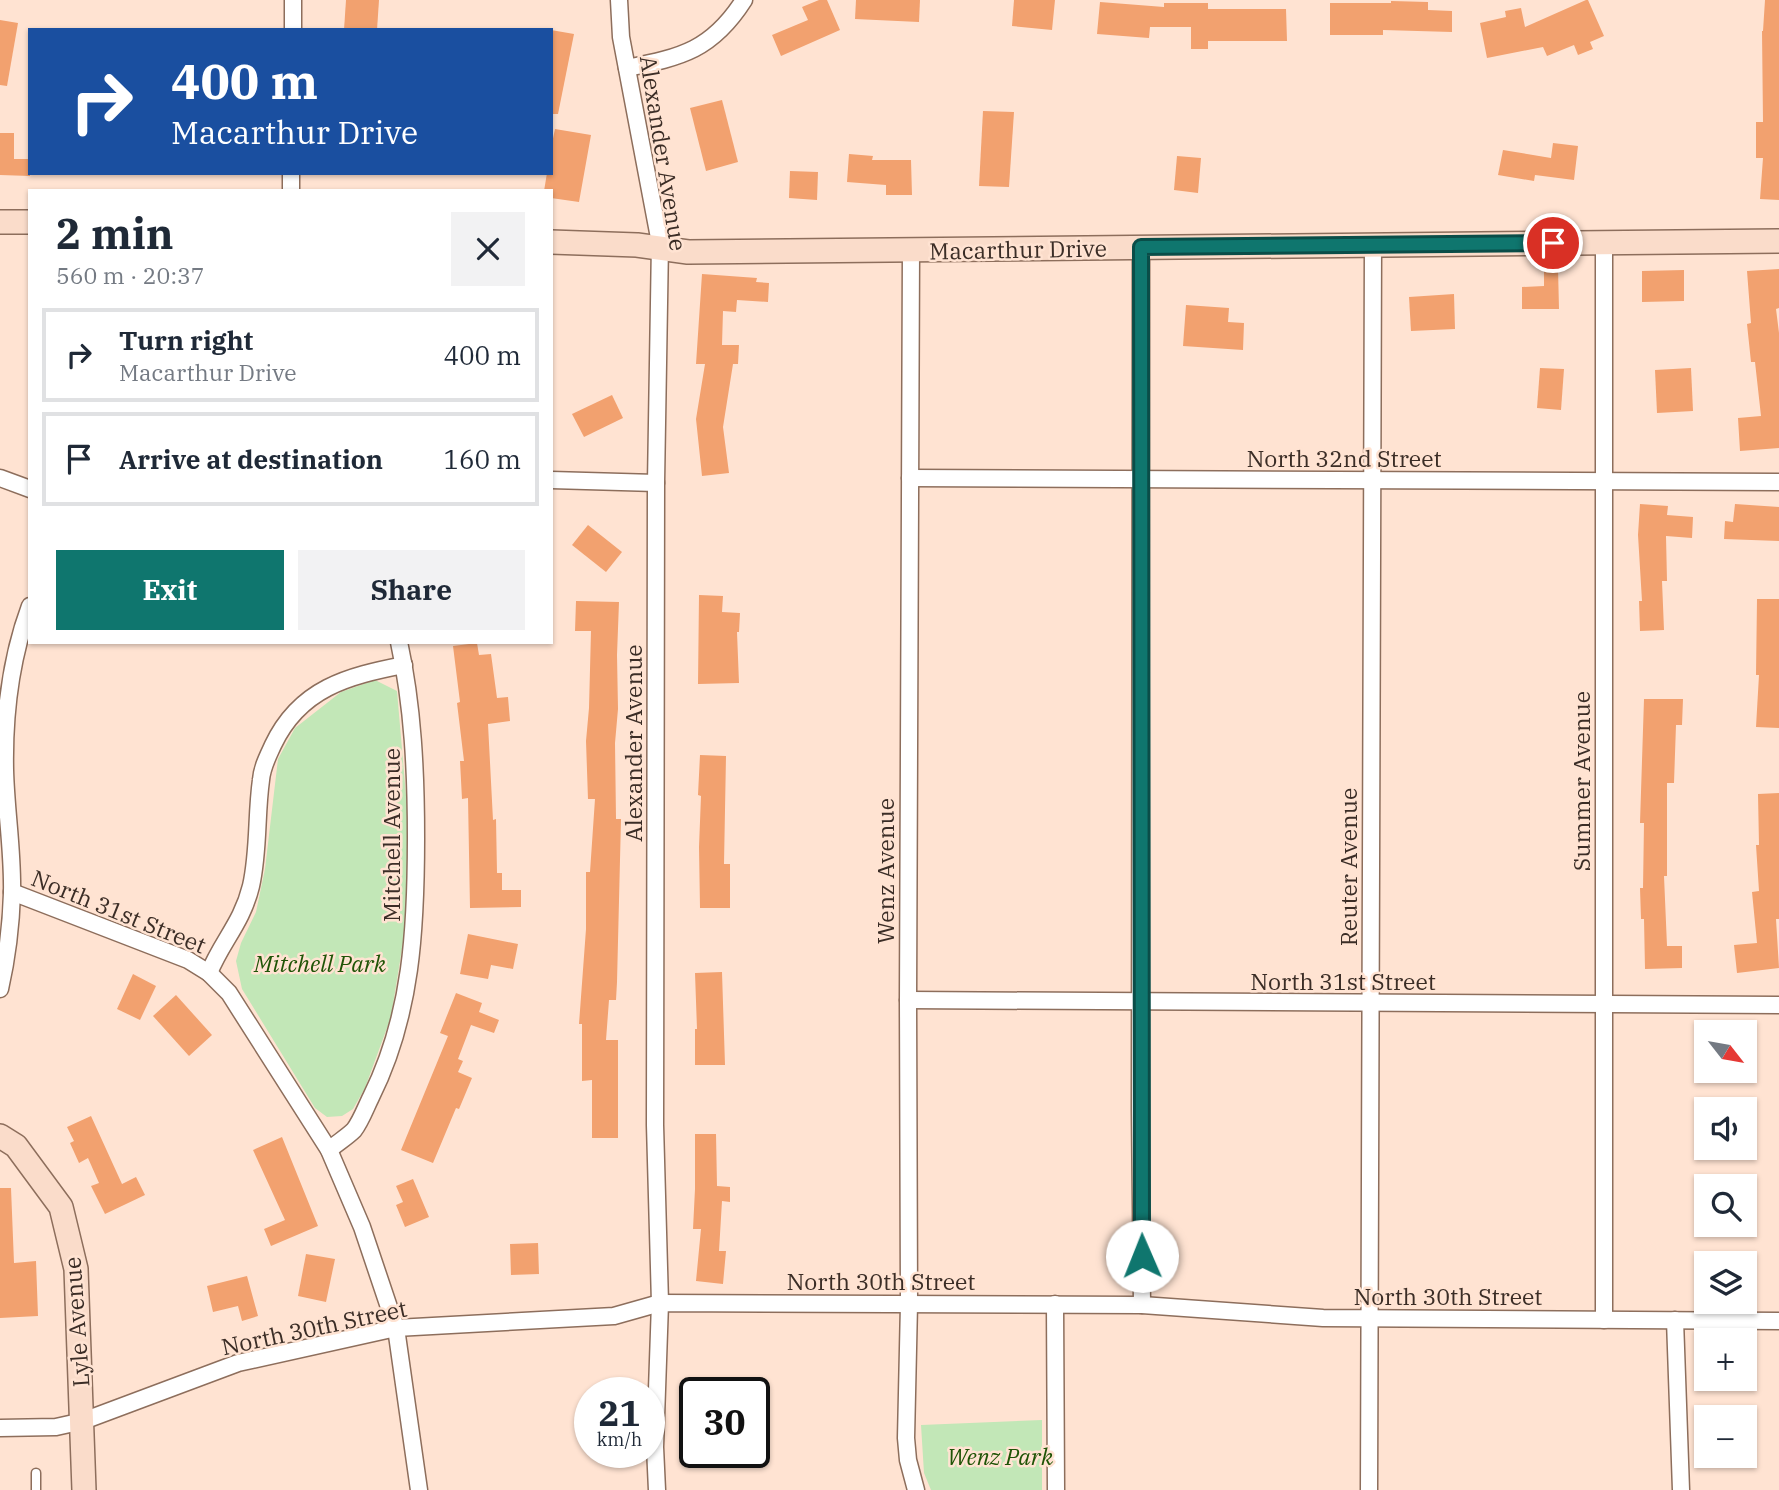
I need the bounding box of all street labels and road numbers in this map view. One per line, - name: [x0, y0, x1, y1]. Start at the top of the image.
- street label: Alexander Avenue: [634, 53, 694, 253]
- street label: Macarthur Drive: [929, 232, 1107, 266]
- street label: North 32nd Street: [1246, 443, 1442, 473]
- street label: Alexander Avenue: [618, 644, 648, 842]
- street label: Summer Avenue: [1566, 691, 1596, 871]
- street label: Mitchell Avenue: [376, 748, 406, 922]
- street label: Reuter Avenue: [1333, 788, 1363, 946]
- street label: Wenz Avenue: [870, 798, 900, 944]
- street label: North 31st Street: [27, 862, 211, 960]
- street label: North 31st Street: [1250, 966, 1436, 996]
- street label: Lyle Avenue: [56, 1256, 96, 1388]
- street label: North 30th Street: [787, 1266, 976, 1296]
- street label: North 30th Street: [1354, 1281, 1543, 1311]
- street label: North 30th Street: [218, 1293, 410, 1361]

